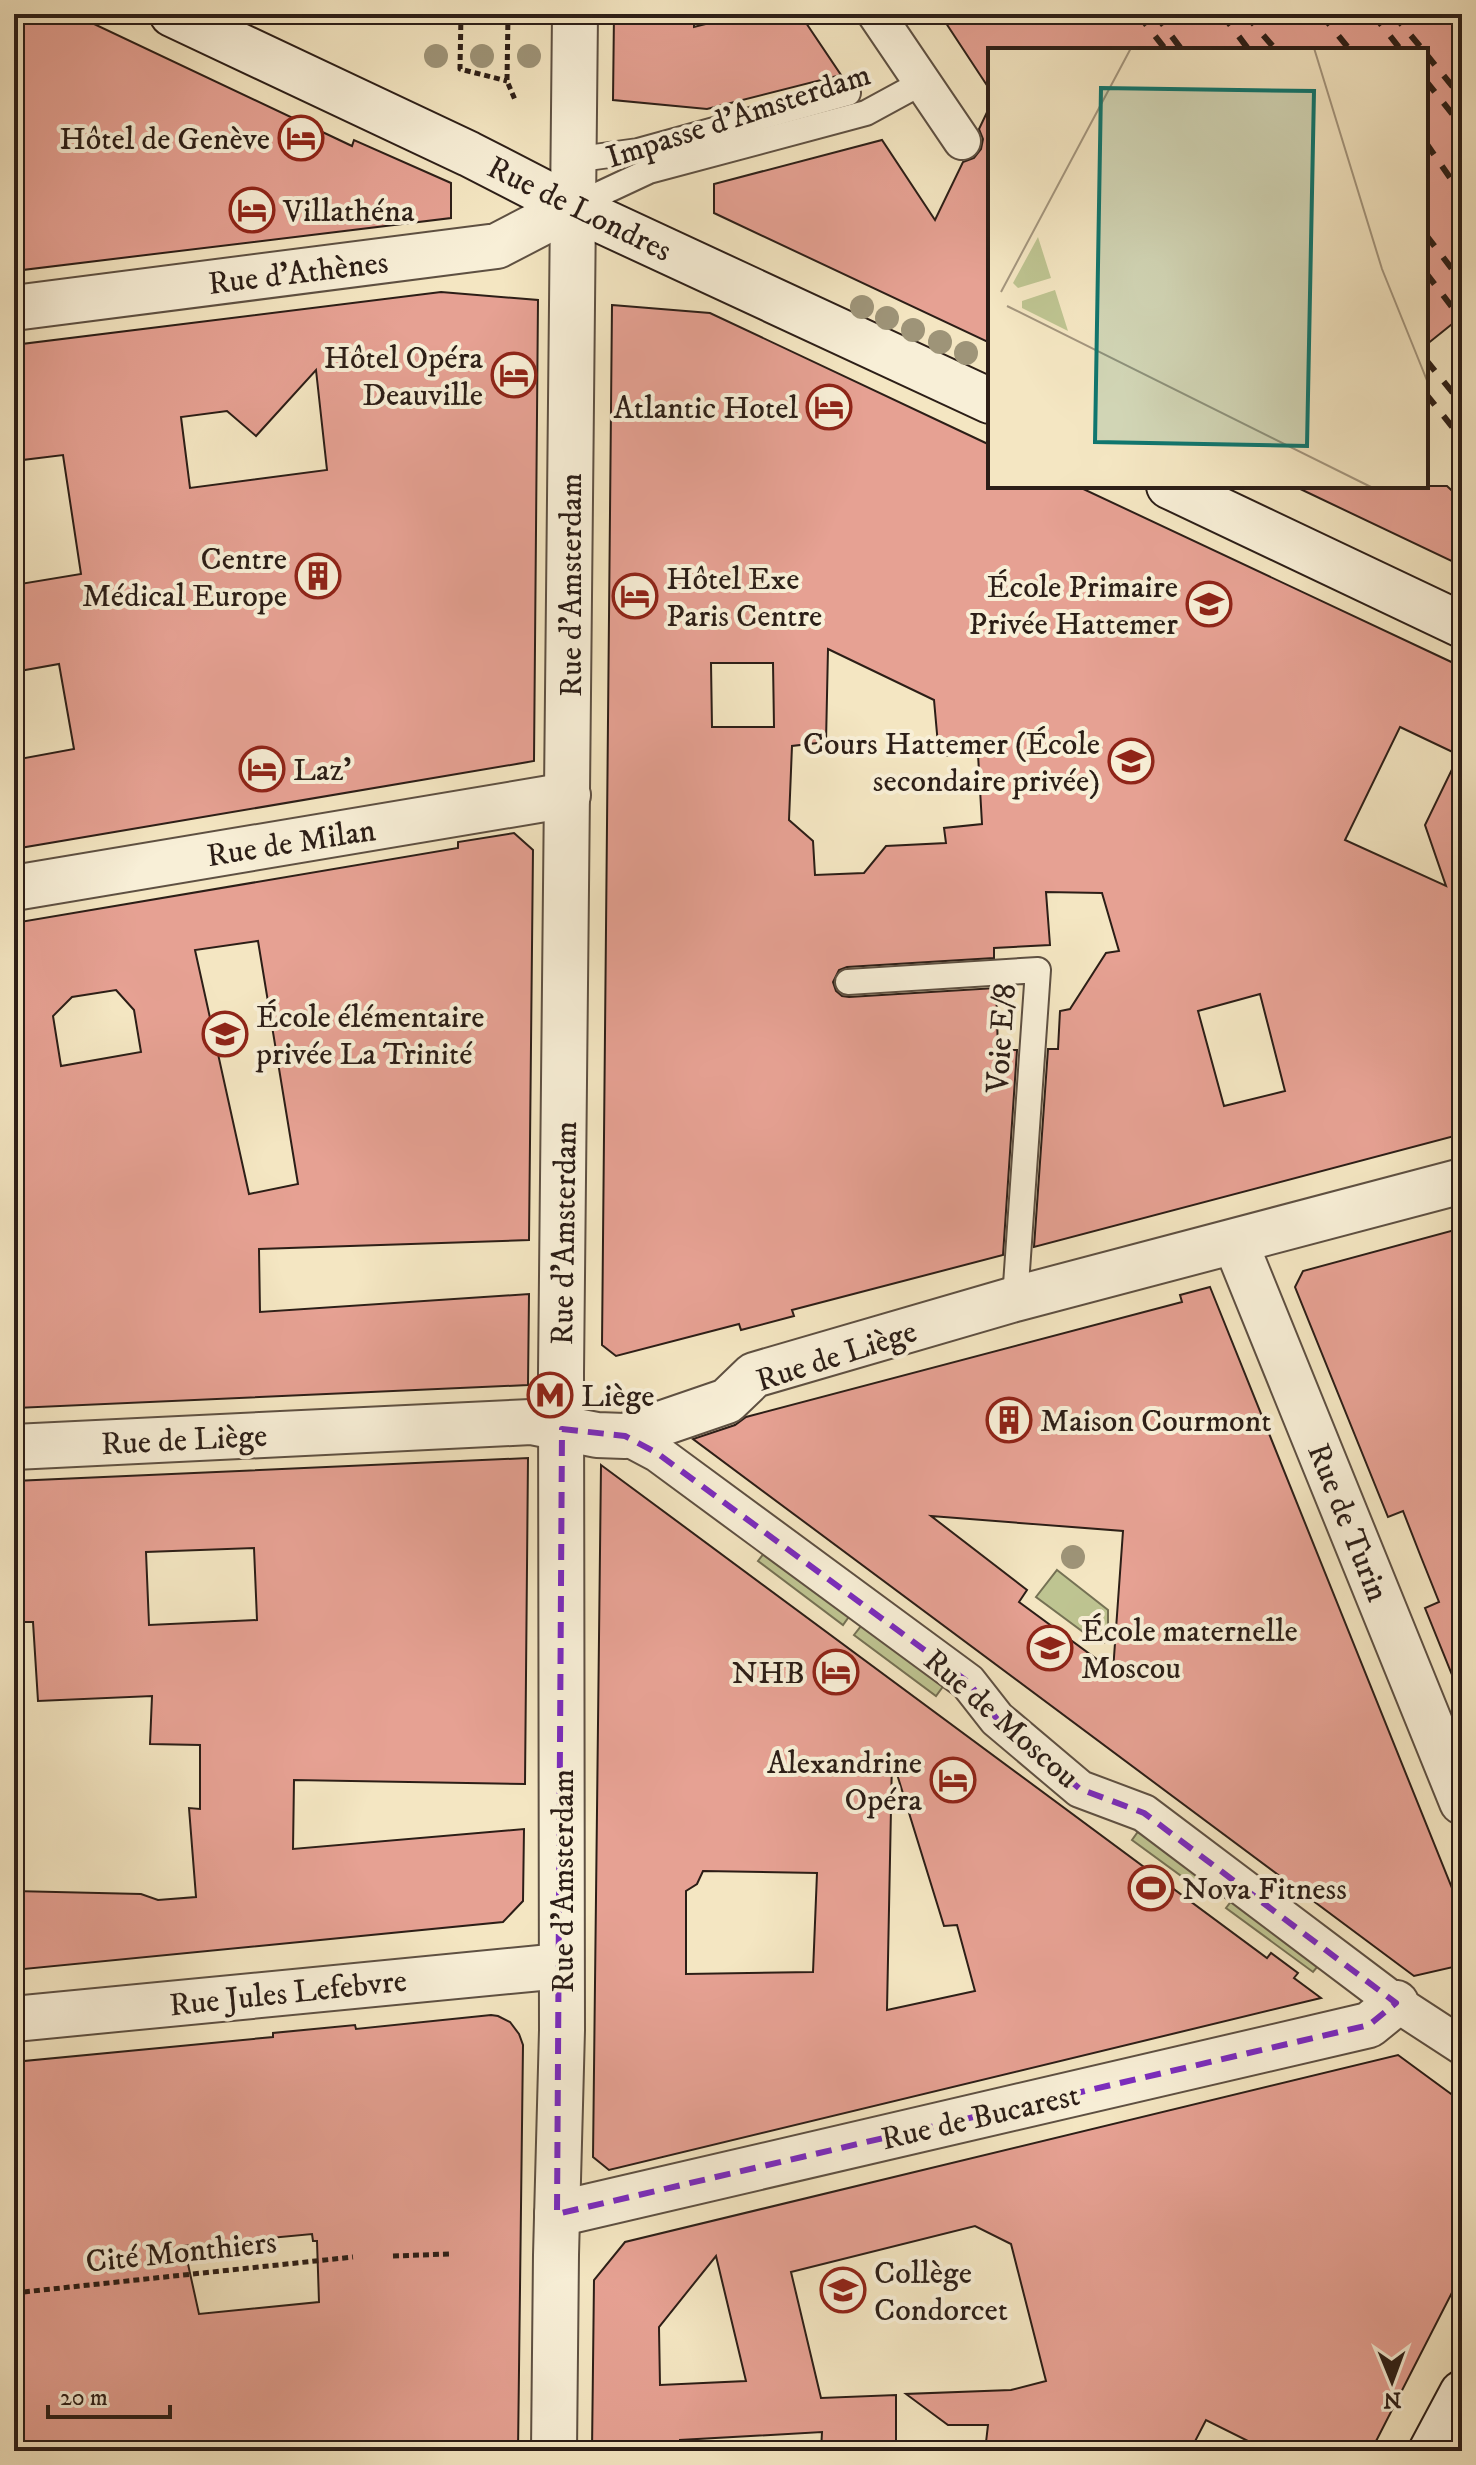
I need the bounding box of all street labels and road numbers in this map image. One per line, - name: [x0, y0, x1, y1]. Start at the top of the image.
- street label: Impasse d'Amsterdam: [601, 55, 876, 178]
- street label: Rue de Londres: [480, 148, 678, 272]
- street label: Rue d'Athènes: [206, 243, 391, 305]
- street label: Rue d'Amsterdam: [552, 473, 592, 697]
- street label: Rue de Milan: [204, 811, 379, 877]
- street label: Voie E/8: [978, 982, 1026, 1095]
- street label: Rue d'Amsterdam: [543, 1121, 587, 1345]
- street label: Rue de Liège: [751, 1312, 922, 1402]
- street label: Rue de Liège: [100, 1417, 268, 1465]
- street label: Rue de Turin: [1297, 1438, 1397, 1608]
- street label: Rue de Moscou: [915, 1641, 1087, 1798]
- street label: Rue d'Amsterdam: [544, 1769, 584, 1993]
- street label: Rue Jules Lefebvre: [168, 1962, 409, 2026]
- street label: Rue de Bucarest: [877, 2076, 1083, 2160]
- street label: Cité Monthiers: [84, 2223, 279, 2283]

